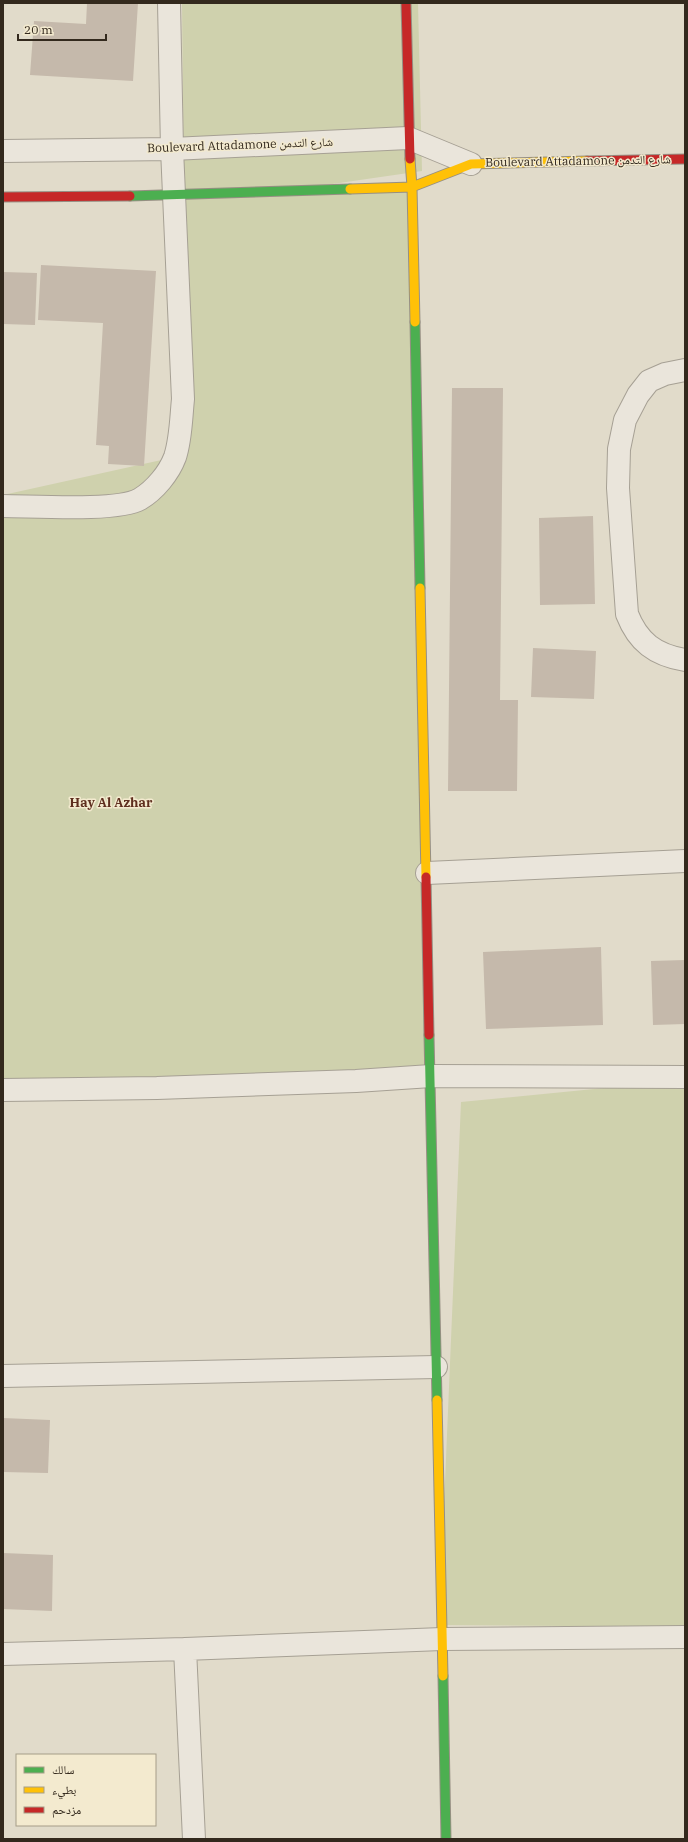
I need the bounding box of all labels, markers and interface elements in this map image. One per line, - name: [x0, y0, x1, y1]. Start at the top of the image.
- scale bar: [18, 16, 106, 42]
- text: 20 m: [24, 22, 53, 37]
- street label: Boulevard Attadamone شارع التدمن: [147, 134, 333, 156]
- street label: Boulevard Attadamone شارع التدمن: [485, 151, 671, 171]
- district label: Hay Al Azhar: [70, 794, 153, 811]
- legend: [16, 1754, 156, 1826]
- text: سالك: [52, 1762, 74, 1777]
- text: بطيء: [52, 1782, 76, 1800]
- text: مزدحم: [52, 1802, 81, 1818]

